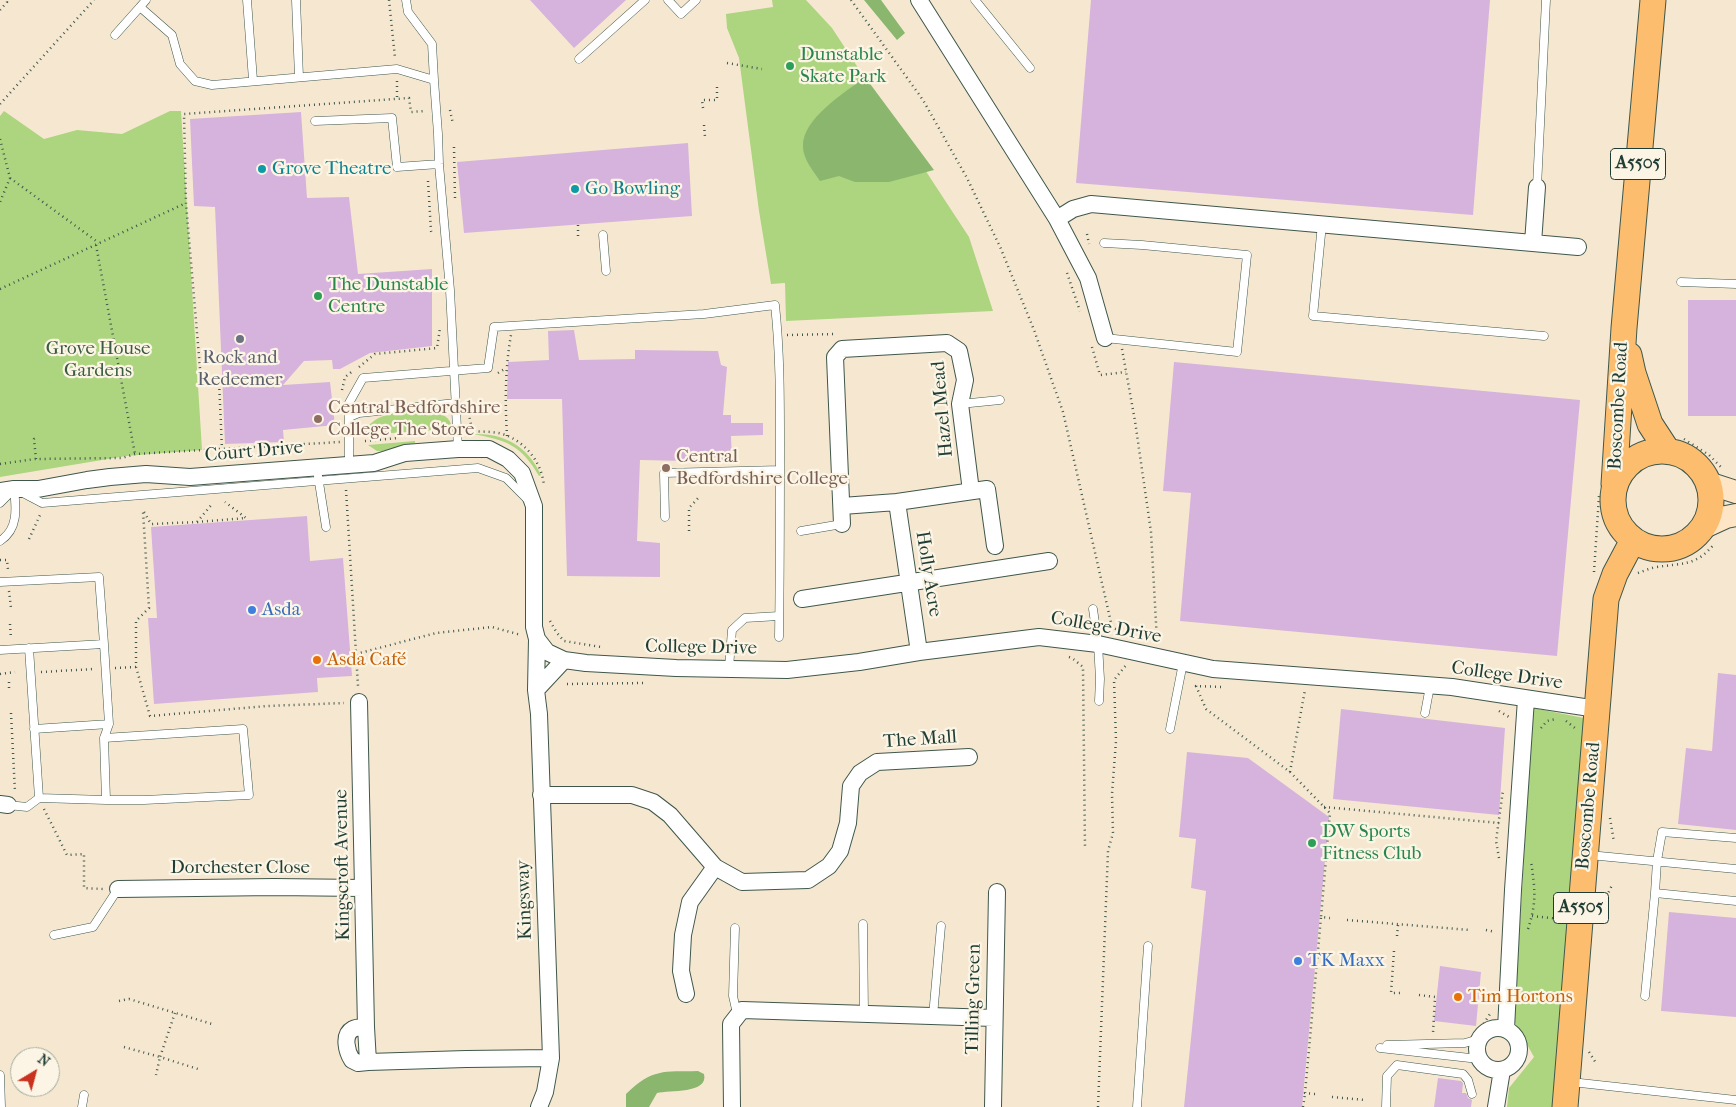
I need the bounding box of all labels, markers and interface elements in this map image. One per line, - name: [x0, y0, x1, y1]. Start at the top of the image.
- place label: Dunstable Skate Park: [800, 44, 886, 88]
- marker: Dunstable Skate Park: [784, 60, 796, 72]
- road number: A5505: [1610, 148, 1666, 180]
- place label: Grove Theatre: [272, 158, 391, 180]
- marker: Grove Theatre: [256, 163, 268, 175]
- place label: Go Bowling: [585, 178, 680, 200]
- marker: Go Bowling: [569, 183, 581, 195]
- place label: The Dunstable Centre: [328, 274, 448, 318]
- marker: The Dunstable Centre: [312, 290, 324, 302]
- marker: Rock and Redeemer: [234, 333, 246, 345]
- park label: Grove House Gardens: [46, 338, 150, 382]
- street label: Boscombe Road: [1604, 341, 1634, 471]
- place label: Rock and Redeemer: [197, 347, 283, 391]
- street label: Hazel Mead: [927, 360, 959, 458]
- place label: Central Bedfordshire College The Store: [328, 397, 500, 441]
- marker: Central Bedfordshire College The Store: [312, 413, 324, 425]
- street label: Court Drive: [204, 436, 304, 468]
- place label: Central Bedfordshire College: [676, 446, 848, 490]
- marker: Central Bedfordshire College: [660, 462, 672, 474]
- street label: Holly Acre: [910, 529, 946, 619]
- place label: Asda: [262, 599, 300, 621]
- marker: Asda: [246, 604, 258, 616]
- street label: College Drive: [1049, 607, 1163, 649]
- street label: College Drive: [645, 636, 757, 660]
- place label: Asda Café: [327, 649, 406, 671]
- marker: Asda Café: [311, 654, 323, 666]
- street label: College Drive: [1450, 657, 1564, 695]
- street label: The Mall: [882, 726, 958, 754]
- street label: Boscombe Road: [1572, 741, 1606, 871]
- street label: Kingscroft Avenue: [330, 789, 356, 941]
- place label: DW Sports Fitness Club: [1322, 821, 1421, 865]
- marker: DW Sports Fitness Club: [1306, 837, 1318, 849]
- street label: Dorchester Close: [170, 857, 310, 879]
- street label: Kingsway: [512, 860, 538, 940]
- road number: A5505: [1554, 892, 1608, 924]
- street label: Tilling Green: [962, 943, 986, 1055]
- place label: TK Maxx: [1308, 950, 1385, 972]
- marker: TK Maxx: [1292, 955, 1304, 967]
- place label: Tim Hortons: [1468, 986, 1573, 1008]
- marker: Tim Hortons: [1452, 991, 1464, 1003]
- north arrow: [10, 1047, 60, 1097]
- text: N: [34, 1050, 53, 1070]

